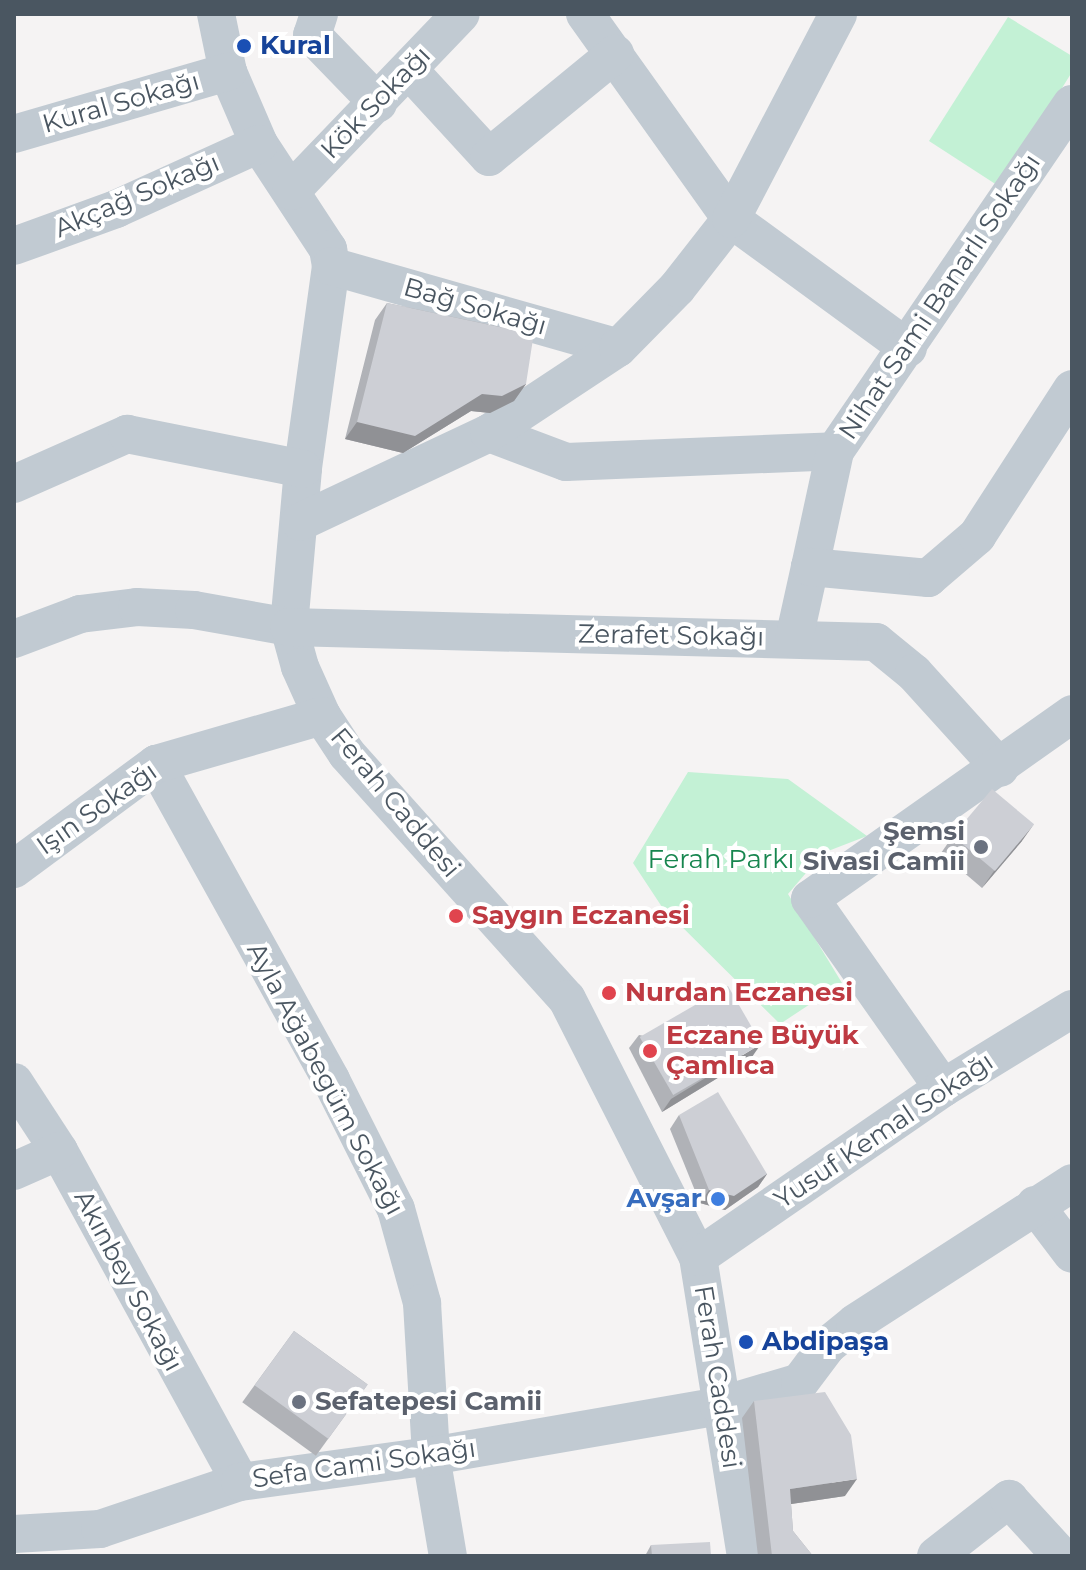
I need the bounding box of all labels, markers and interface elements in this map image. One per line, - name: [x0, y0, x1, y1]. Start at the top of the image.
- place label: Kural: [260, 30, 331, 62]
- marker: Kural: [235, 37, 253, 55]
- street label: Kök Sokağı: [315, 40, 437, 166]
- street label: Kural Sokağı: [39, 66, 203, 140]
- street label: Akçağ Sokağı: [50, 147, 224, 245]
- street label: Nihat Sami Banarlı Sokağı: [833, 148, 1047, 446]
- street label: Bağ Sokağı: [400, 272, 550, 342]
- street label: Zerafet Sokağı: [578, 619, 764, 653]
- street label: Ferah Caddesi: [324, 722, 466, 884]
- street label: Işın Sokağı: [31, 756, 163, 862]
- place label: Şemsi Sivasi Camii: [803, 816, 965, 878]
- marker: Şemsi Sivasi Camii: [972, 838, 990, 856]
- park label: Ferah Parkı: [648, 844, 794, 876]
- place label: Saygın Eczanesi: [472, 900, 690, 932]
- marker: Saygın Eczanesi: [447, 907, 465, 925]
- street label: Ayla Ağabegüm Sokağı: [240, 938, 410, 1220]
- place label: Nurdan Eczanesi: [625, 977, 853, 1009]
- marker: Nurdan Eczanesi: [600, 984, 618, 1002]
- place label: Eczane Büyük Çamlıca: [666, 1020, 859, 1082]
- marker: Eczane Büyük Çamlıca: [641, 1042, 659, 1060]
- street label: Yusuf Kemal Sokağı: [769, 1046, 999, 1216]
- place label: Avşar: [626, 1183, 702, 1215]
- street label: Akınbey Sokağı: [67, 1185, 189, 1377]
- marker: Avşar: [709, 1190, 727, 1208]
- street label: Ferah Caddesi: [687, 1283, 747, 1471]
- place label: Abdipaşa: [762, 1326, 889, 1358]
- marker: Abdipaşa: [737, 1333, 755, 1351]
- place label: Sefatepesi Camii: [315, 1386, 542, 1418]
- marker: Sefatepesi Camii: [290, 1393, 308, 1411]
- street label: Sefa Cami Sokağı: [250, 1433, 478, 1495]

